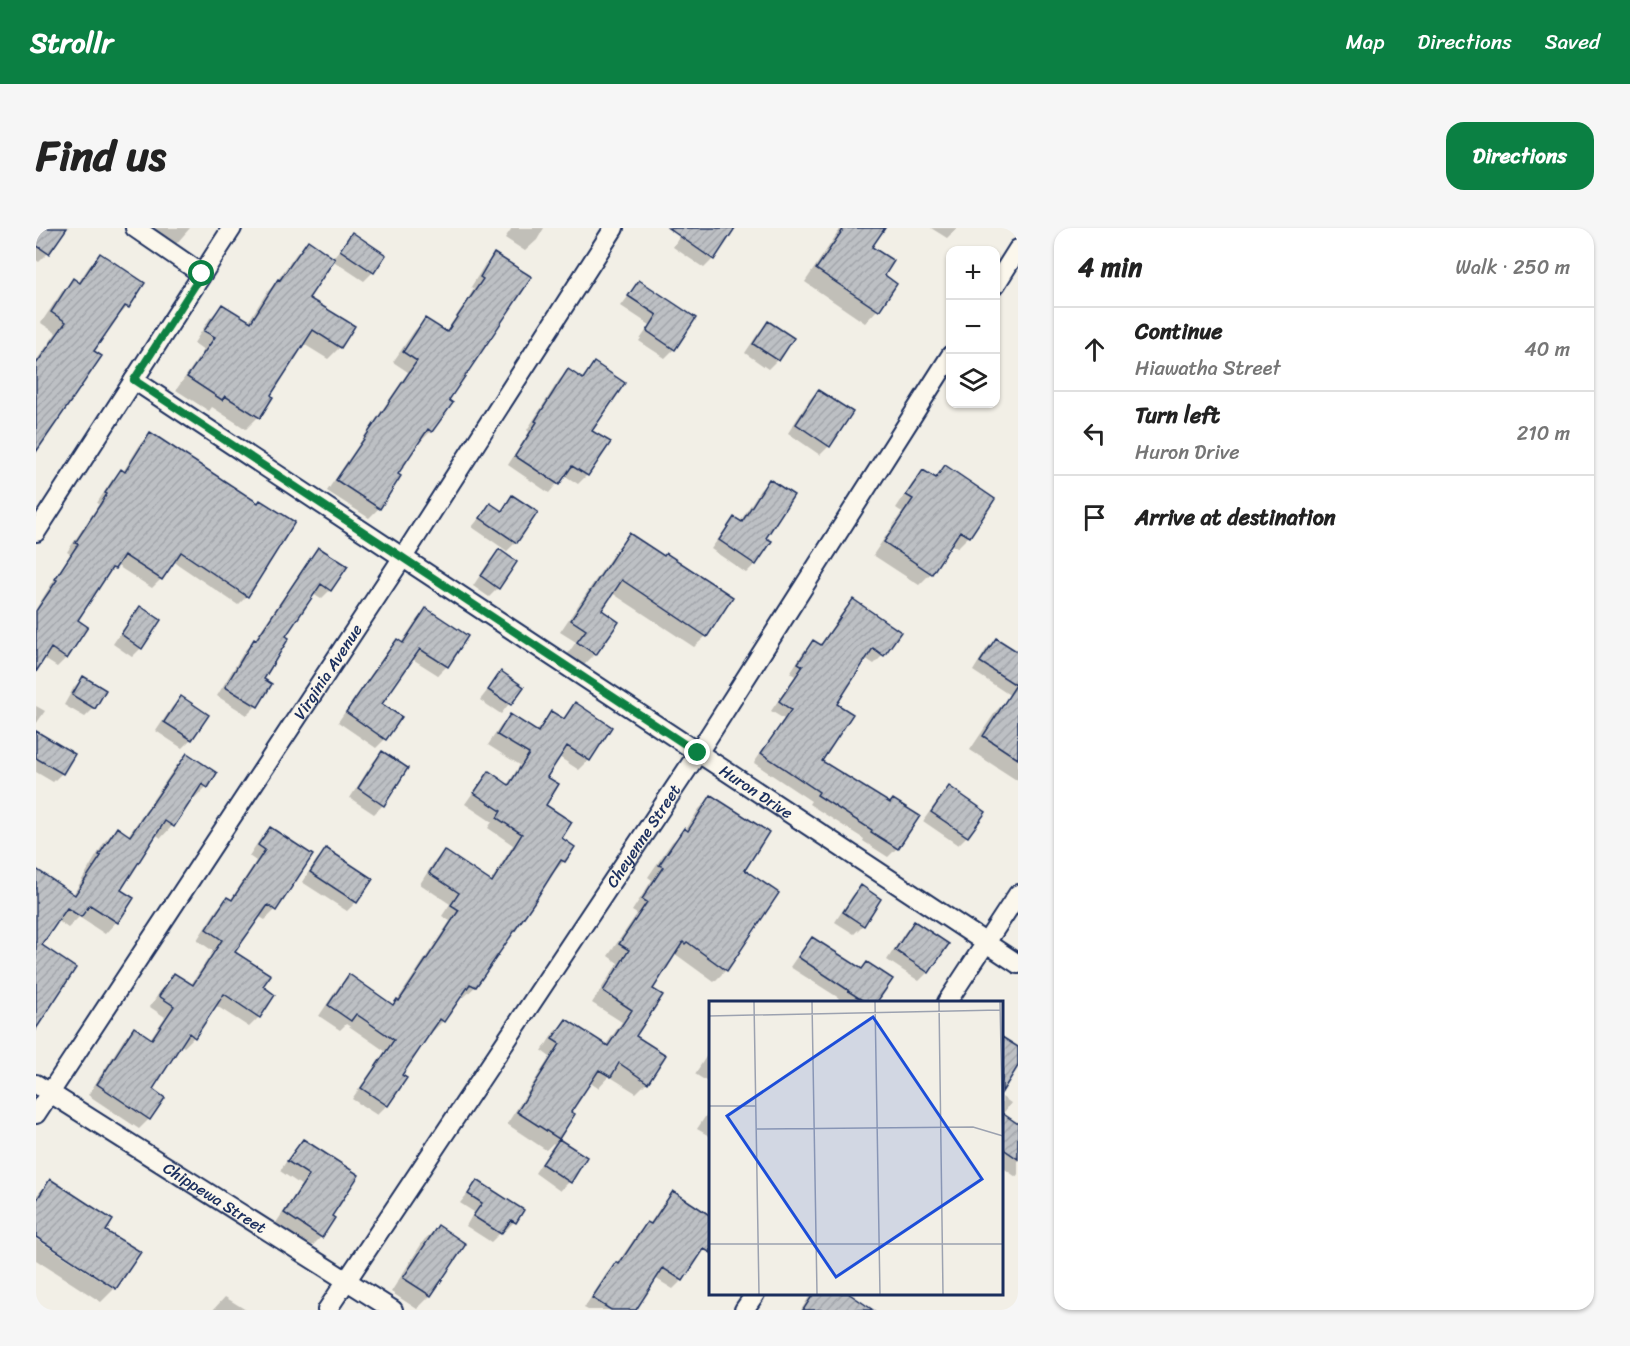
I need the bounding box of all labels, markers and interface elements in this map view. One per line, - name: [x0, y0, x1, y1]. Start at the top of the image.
- text: Strollr: [30, 18, 113, 67]
- text: Map: [1346, 23, 1384, 61]
- text: Directions: [1417, 23, 1512, 61]
- text: Saved: [1545, 23, 1600, 61]
- text: Find us: [36, 119, 166, 193]
- button: Directions: [1446, 122, 1594, 190]
- text: 4 min: [1078, 244, 1142, 290]
- map controls: [946, 246, 1000, 408]
- button: +: [946, 246, 1000, 300]
- text: Walk · 250 m: [1456, 250, 1570, 285]
- route start: [188, 260, 214, 286]
- button: −: [946, 300, 1000, 354]
- text: Continue: [1135, 312, 1223, 351]
- text: 40 m: [1524, 332, 1570, 367]
- icon: ahead: [1078, 333, 1111, 366]
- text: Hiawatha Street: [1135, 351, 1281, 386]
- button: layers: [946, 354, 1000, 408]
- text: Turn left: [1135, 396, 1220, 435]
- text: 210 m: [1517, 416, 1570, 451]
- icon: left: [1078, 417, 1111, 450]
- text: Huron Drive: [1135, 435, 1239, 470]
- text: Arrive at destination: [1135, 498, 1336, 537]
- icon: arrive: [1078, 501, 1111, 534]
- street label: Virginia Avenue: [286, 618, 370, 726]
- route end: [684, 739, 710, 765]
- street label: Huron Drive: [713, 756, 799, 827]
- street label: Cheyenne Street: [598, 778, 689, 894]
- inset map: [709, 1001, 1003, 1295]
- street label: Chippewa Street: [157, 1154, 273, 1242]

